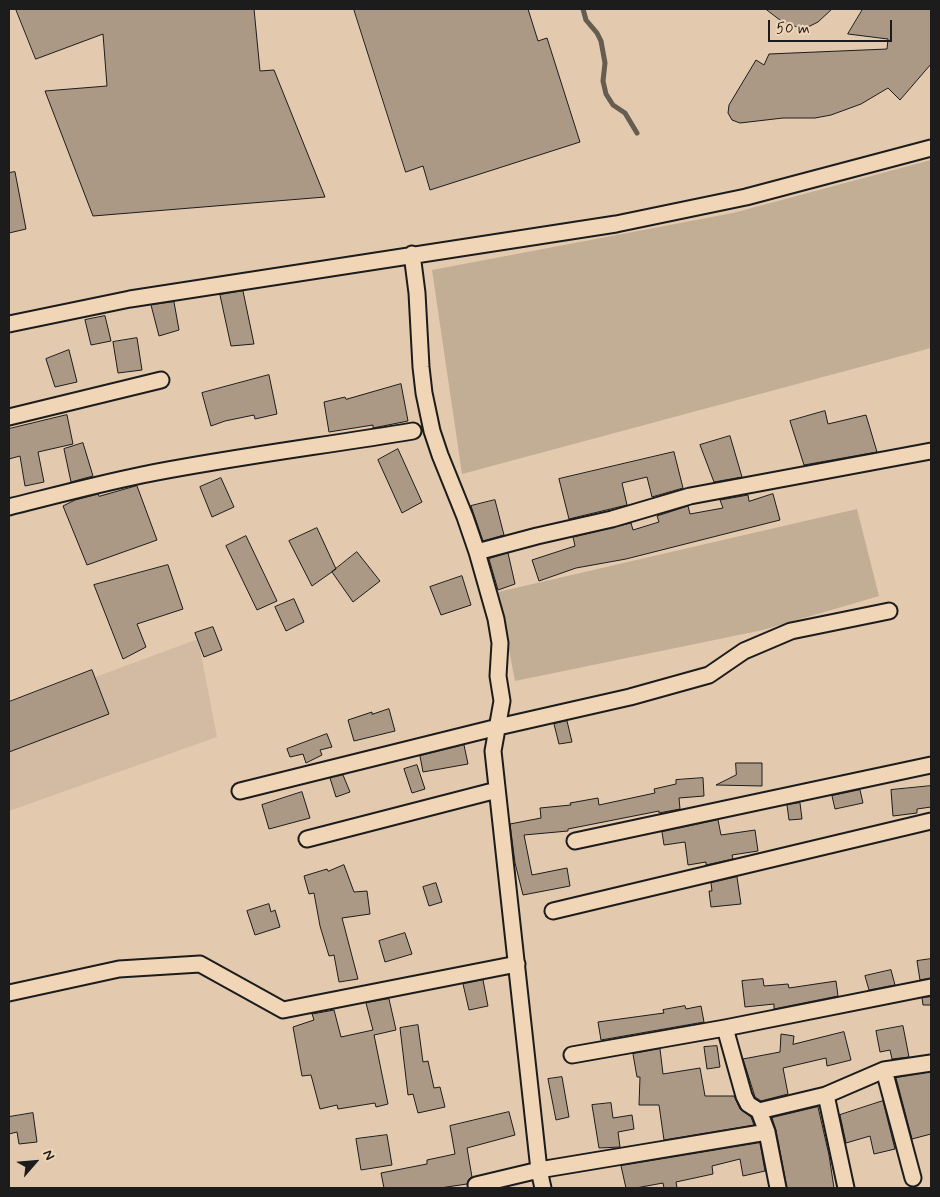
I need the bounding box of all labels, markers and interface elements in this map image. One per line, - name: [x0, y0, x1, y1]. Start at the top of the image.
- scale bar: [770, 10, 894, 42]
- text: 50 m: [776, 19, 810, 39]
- north arrow: [10, 1137, 60, 1187]
- text: N: [38, 1147, 58, 1163]

